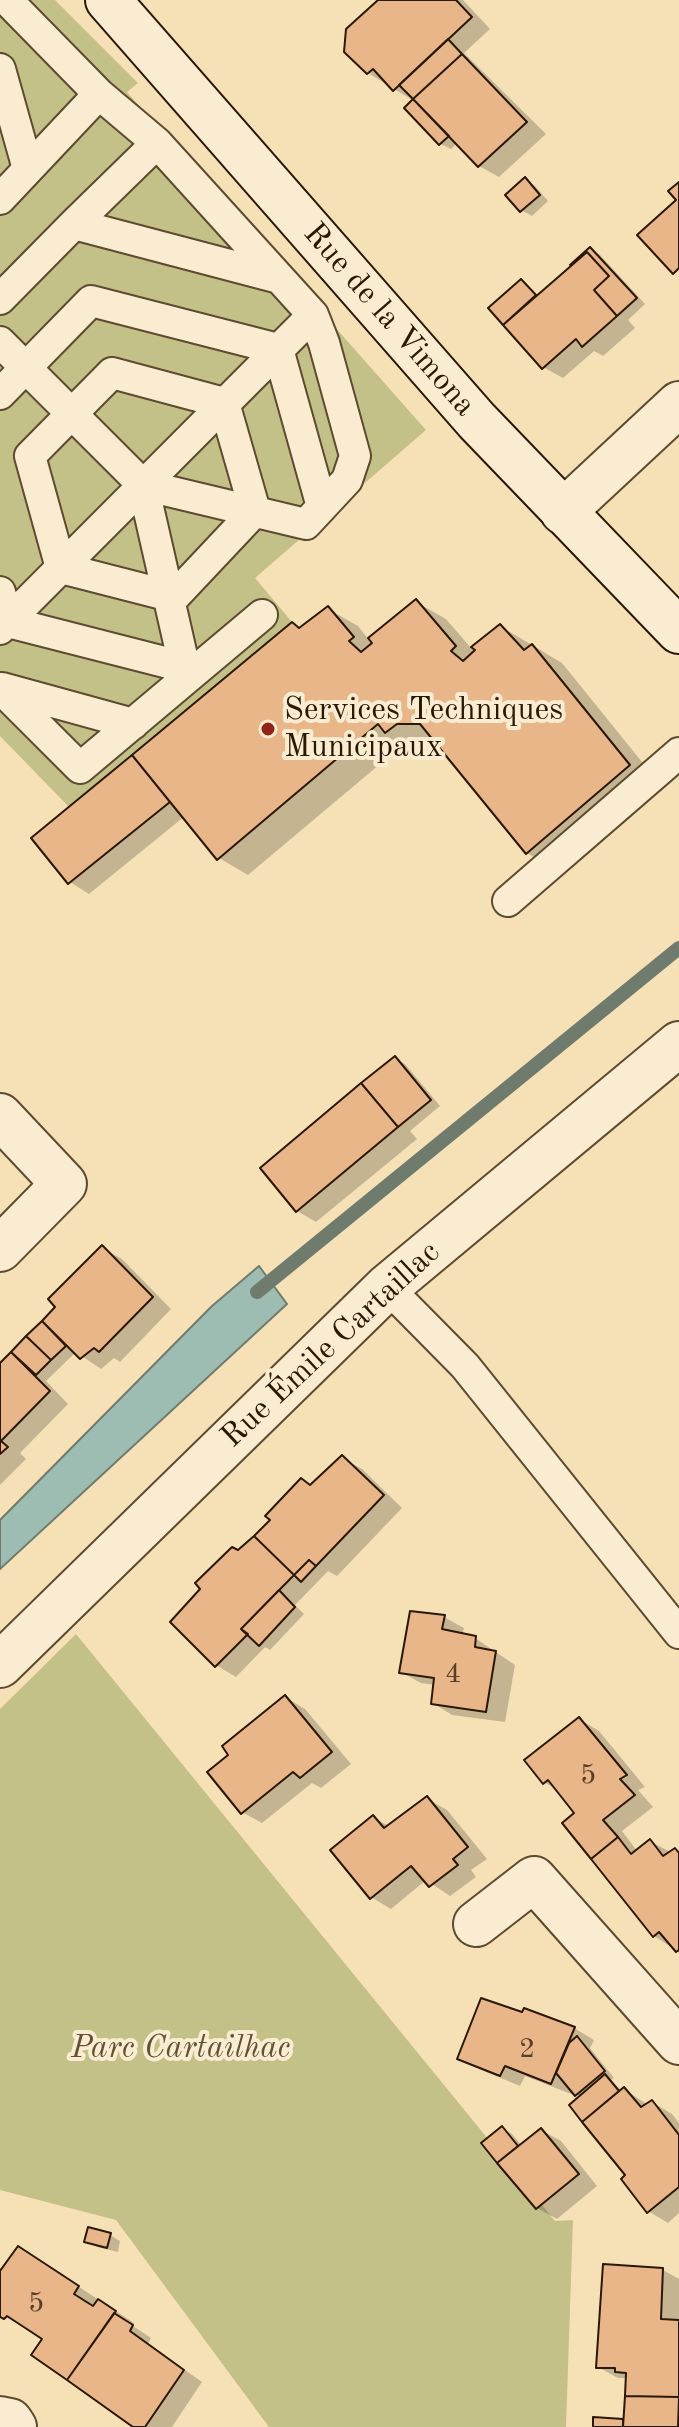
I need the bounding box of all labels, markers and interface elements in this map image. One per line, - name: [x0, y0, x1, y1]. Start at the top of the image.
- street label: Rue de la Vimona: [295, 215, 483, 425]
- place label: Services Techniques Municipaux: [284, 692, 563, 767]
- marker: Services Techniques Municipaux: [259, 720, 277, 738]
- street label: Rue Émile Cartaillac: [214, 1234, 448, 1456]
- house number: 4: [445, 1658, 461, 1692]
- house number: 5: [580, 1759, 596, 1793]
- park label: Parc Cartailhac: [71, 2030, 291, 2068]
- house number: 2: [519, 2033, 535, 2067]
- house number: 5: [28, 2287, 44, 2321]

